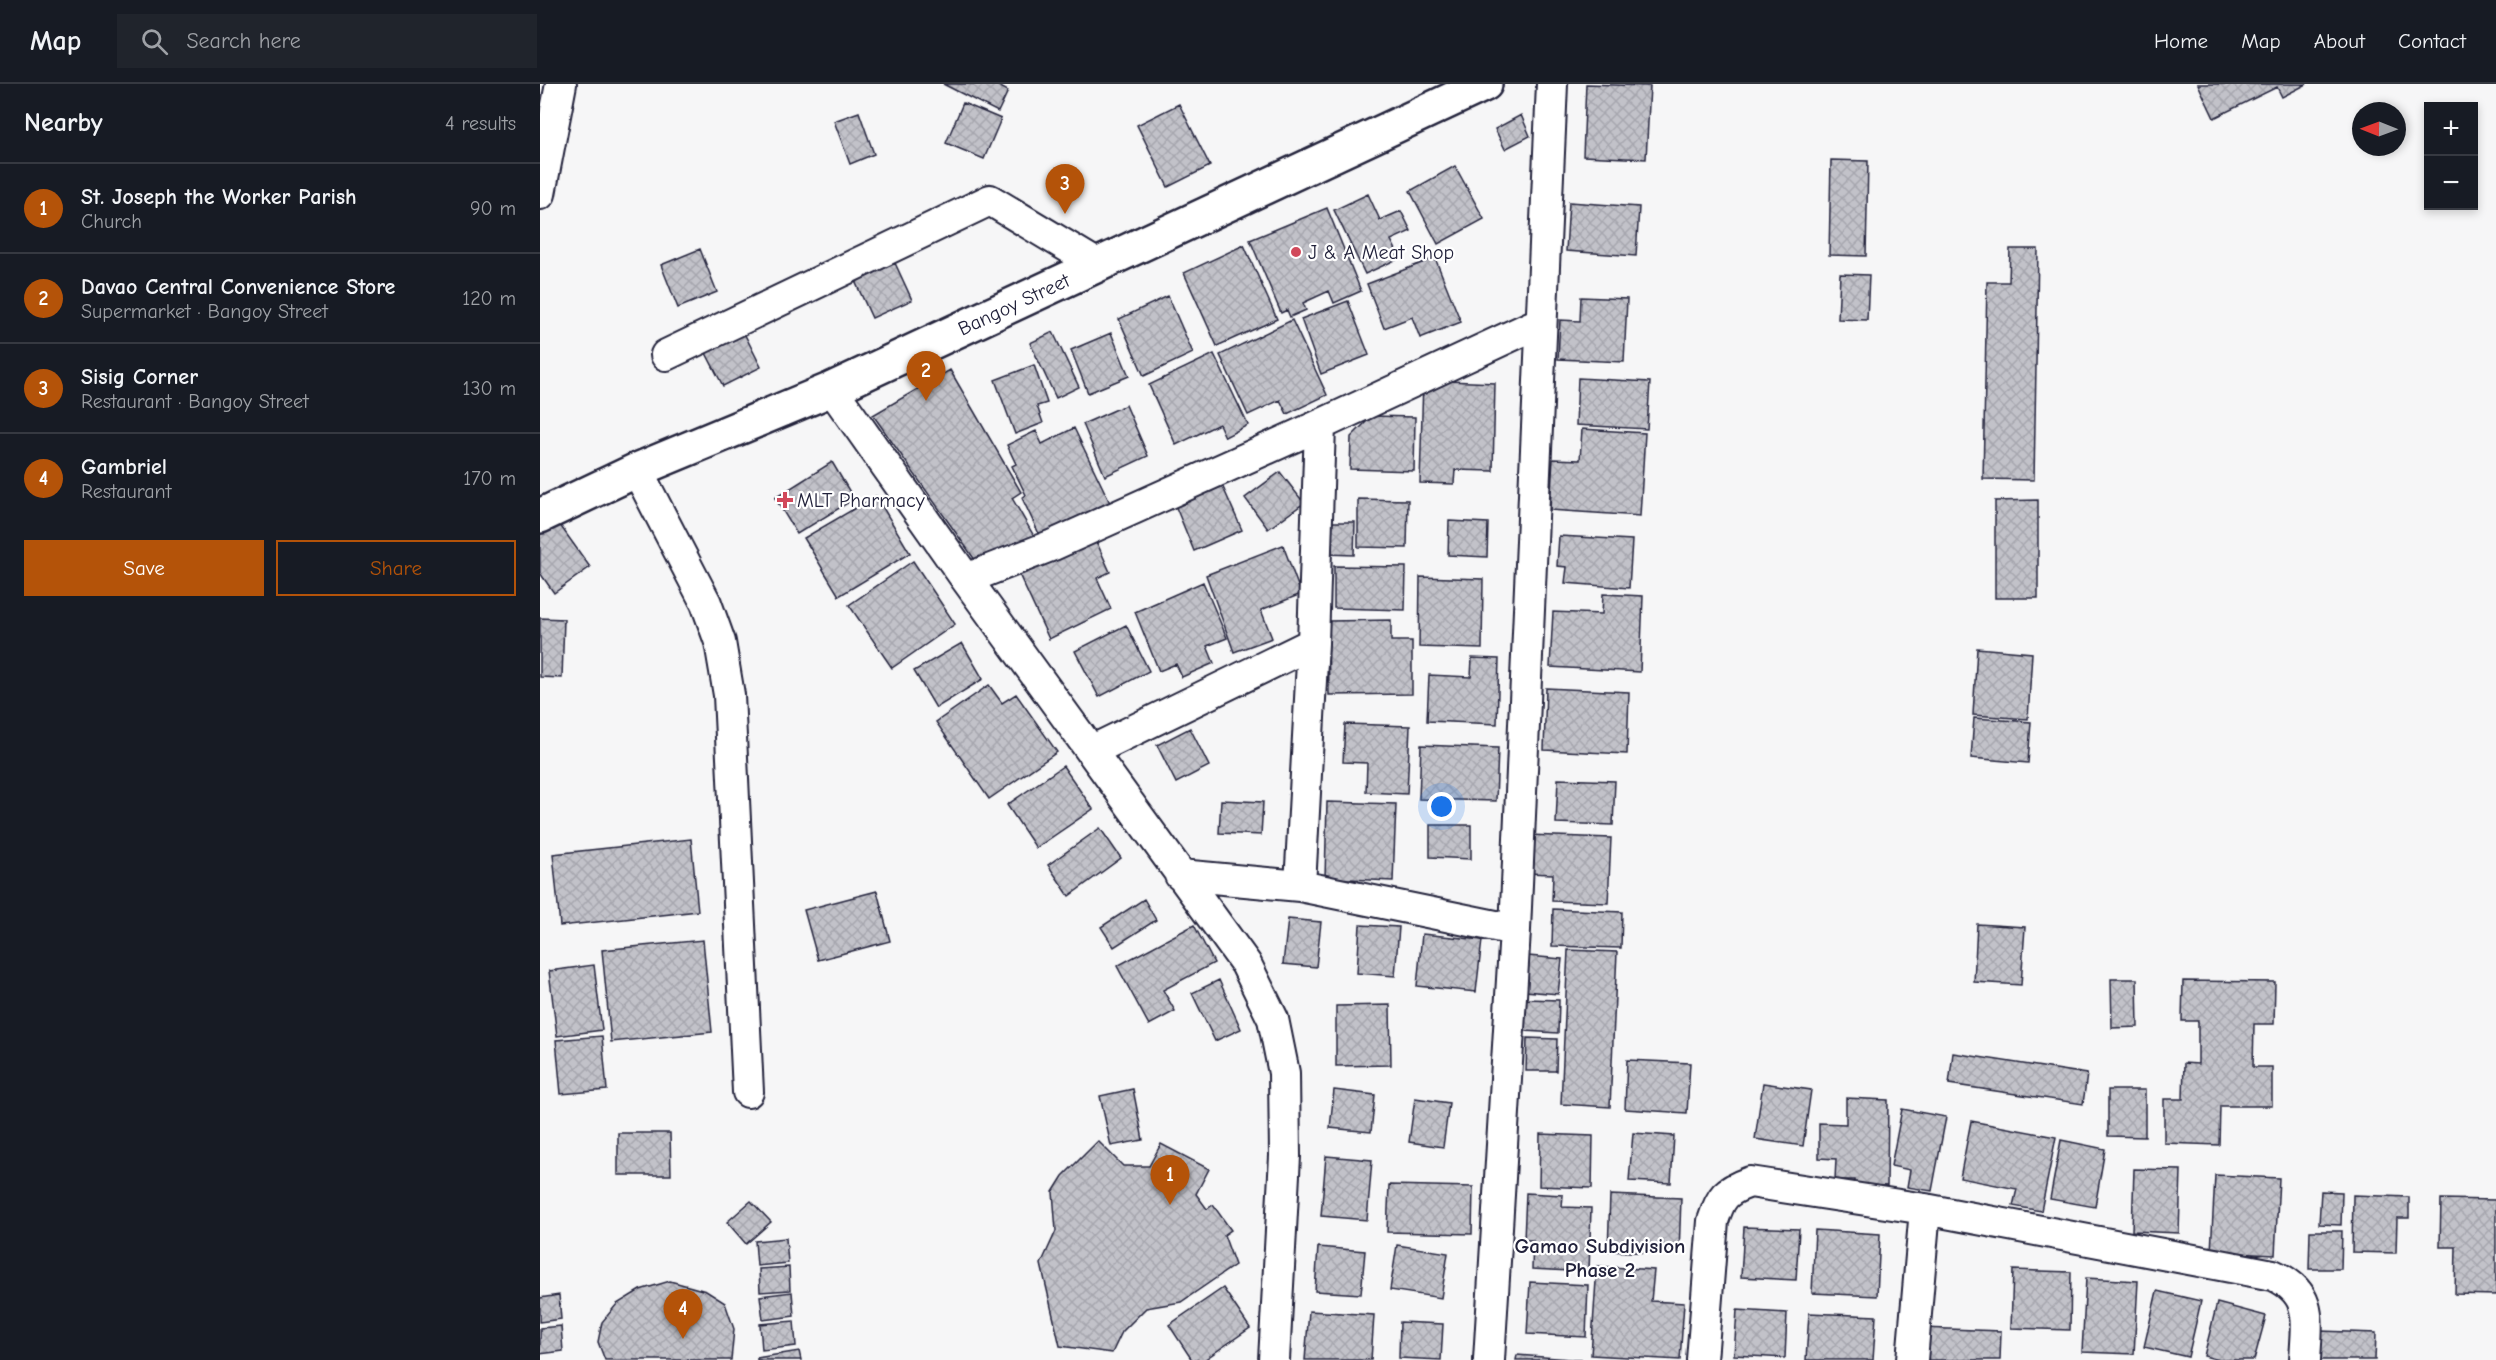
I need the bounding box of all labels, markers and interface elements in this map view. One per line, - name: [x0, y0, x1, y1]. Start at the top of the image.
- search box: [117, 14, 537, 68]
- text: Map: [30, 25, 81, 57]
- icon: search: [138, 25, 171, 58]
- text: Search here: [186, 28, 301, 54]
- text: Home: [2154, 29, 2208, 53]
- text: Map: [2241, 29, 2281, 53]
- text: About: [2314, 29, 2365, 53]
- text: Contact: [2398, 29, 2466, 53]
- north arrow: [2352, 102, 2406, 156]
- map controls: [2424, 102, 2478, 210]
- button: +: [2424, 102, 2478, 156]
- text: Nearby: [24, 108, 103, 138]
- text: 4 results: [445, 112, 516, 135]
- button: −: [2424, 156, 2478, 210]
- pin: 3: [1046, 164, 1084, 214]
- text: St. Joseph the Worker Parish: [81, 184, 357, 210]
- text: 1: [40, 197, 47, 220]
- text: 90 m: [470, 197, 516, 220]
- text: Church: [81, 210, 142, 233]
- place label: J & A Meat Shop: [1308, 241, 1454, 264]
- marker: J & A Meat Shop: [1289, 245, 1303, 259]
- street label: Bangoy Street: [954, 268, 1075, 341]
- text: Davao Central Convenience Store: [81, 274, 395, 300]
- text: 2: [39, 287, 48, 310]
- text: 120 m: [462, 287, 516, 310]
- text: Supermarket · Bangoy Street: [81, 300, 328, 323]
- pin: 2: [906, 352, 946, 401]
- text: Sisig Corner: [81, 364, 198, 390]
- text: 3: [39, 377, 48, 400]
- text: 130 m: [463, 377, 516, 400]
- text: Restaurant · Bangoy Street: [81, 390, 309, 413]
- text: Gambriel: [81, 454, 167, 480]
- text: 4: [39, 467, 48, 490]
- text: 170 m: [463, 467, 516, 490]
- text: Restaurant: [81, 480, 171, 503]
- place label: MLT Pharmacy: [797, 489, 925, 512]
- marker: MLT Pharmacy: [778, 493, 792, 507]
- button: Save: [24, 540, 264, 596]
- button: Share: [276, 540, 516, 596]
- your location: [1427, 792, 1456, 821]
- pin: 1: [1150, 1156, 1190, 1205]
- district label: Gamao Subdivision Phase 2: [1515, 1234, 1685, 1282]
- pin: 4: [664, 1290, 702, 1339]

